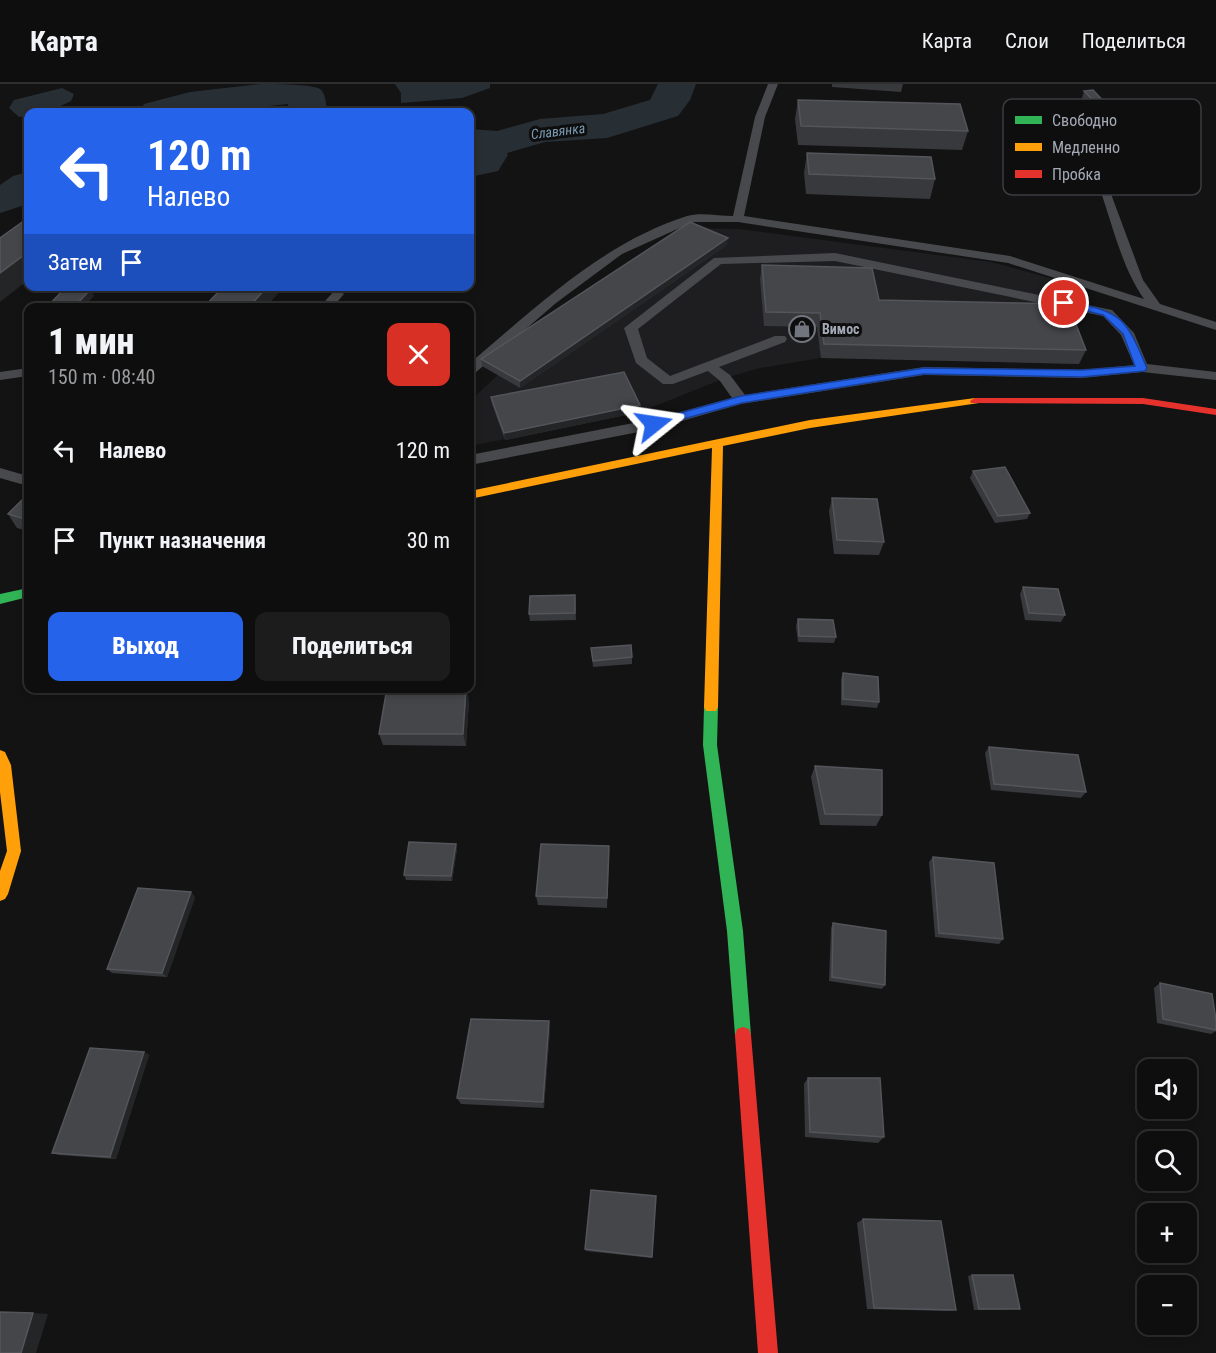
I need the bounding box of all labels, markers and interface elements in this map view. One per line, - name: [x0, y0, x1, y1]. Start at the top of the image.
- text: Карта: [30, 25, 98, 58]
- text: Карта: [922, 29, 972, 53]
- text: Слои: [1005, 29, 1049, 53]
- text: Поделиться: [1082, 29, 1186, 53]
- legend: [1003, 99, 1201, 195]
- text: Свободно: [1052, 111, 1117, 130]
- water label: Славянка: [530, 120, 586, 142]
- text: 120 m: [147, 131, 252, 180]
- icon: left: [48, 132, 126, 210]
- text: Медленно: [1052, 138, 1120, 157]
- text: Пробка: [1052, 165, 1101, 184]
- text: Налево: [147, 181, 230, 213]
- icon: arrive: [115, 246, 148, 279]
- text: Затем: [48, 250, 103, 275]
- pin: [1038, 277, 1089, 328]
- icon: arrive: [1047, 286, 1080, 319]
- shop icon: Вимос: [787, 314, 817, 344]
- text: 1 мин: [48, 321, 134, 363]
- place label: Вимос: [822, 321, 860, 337]
- button: close: [387, 323, 450, 386]
- text: 150 m · 08:40: [48, 365, 155, 389]
- position arrow: [622, 392, 686, 456]
- icon: left: [48, 434, 81, 467]
- text: Налево: [99, 438, 166, 463]
- text: 120 m: [396, 438, 450, 463]
- icon: arrive: [48, 524, 81, 557]
- text: Пункт назначения: [99, 528, 266, 553]
- text: 30 m: [407, 528, 450, 553]
- button: Выход: [48, 612, 243, 681]
- button: Поделиться: [255, 612, 450, 681]
- map controls: [1137, 1059, 1197, 1335]
- button: sound: [1137, 1059, 1197, 1119]
- button: search: [1137, 1131, 1197, 1191]
- button: +: [1137, 1203, 1197, 1263]
- button: −: [1137, 1275, 1197, 1335]

